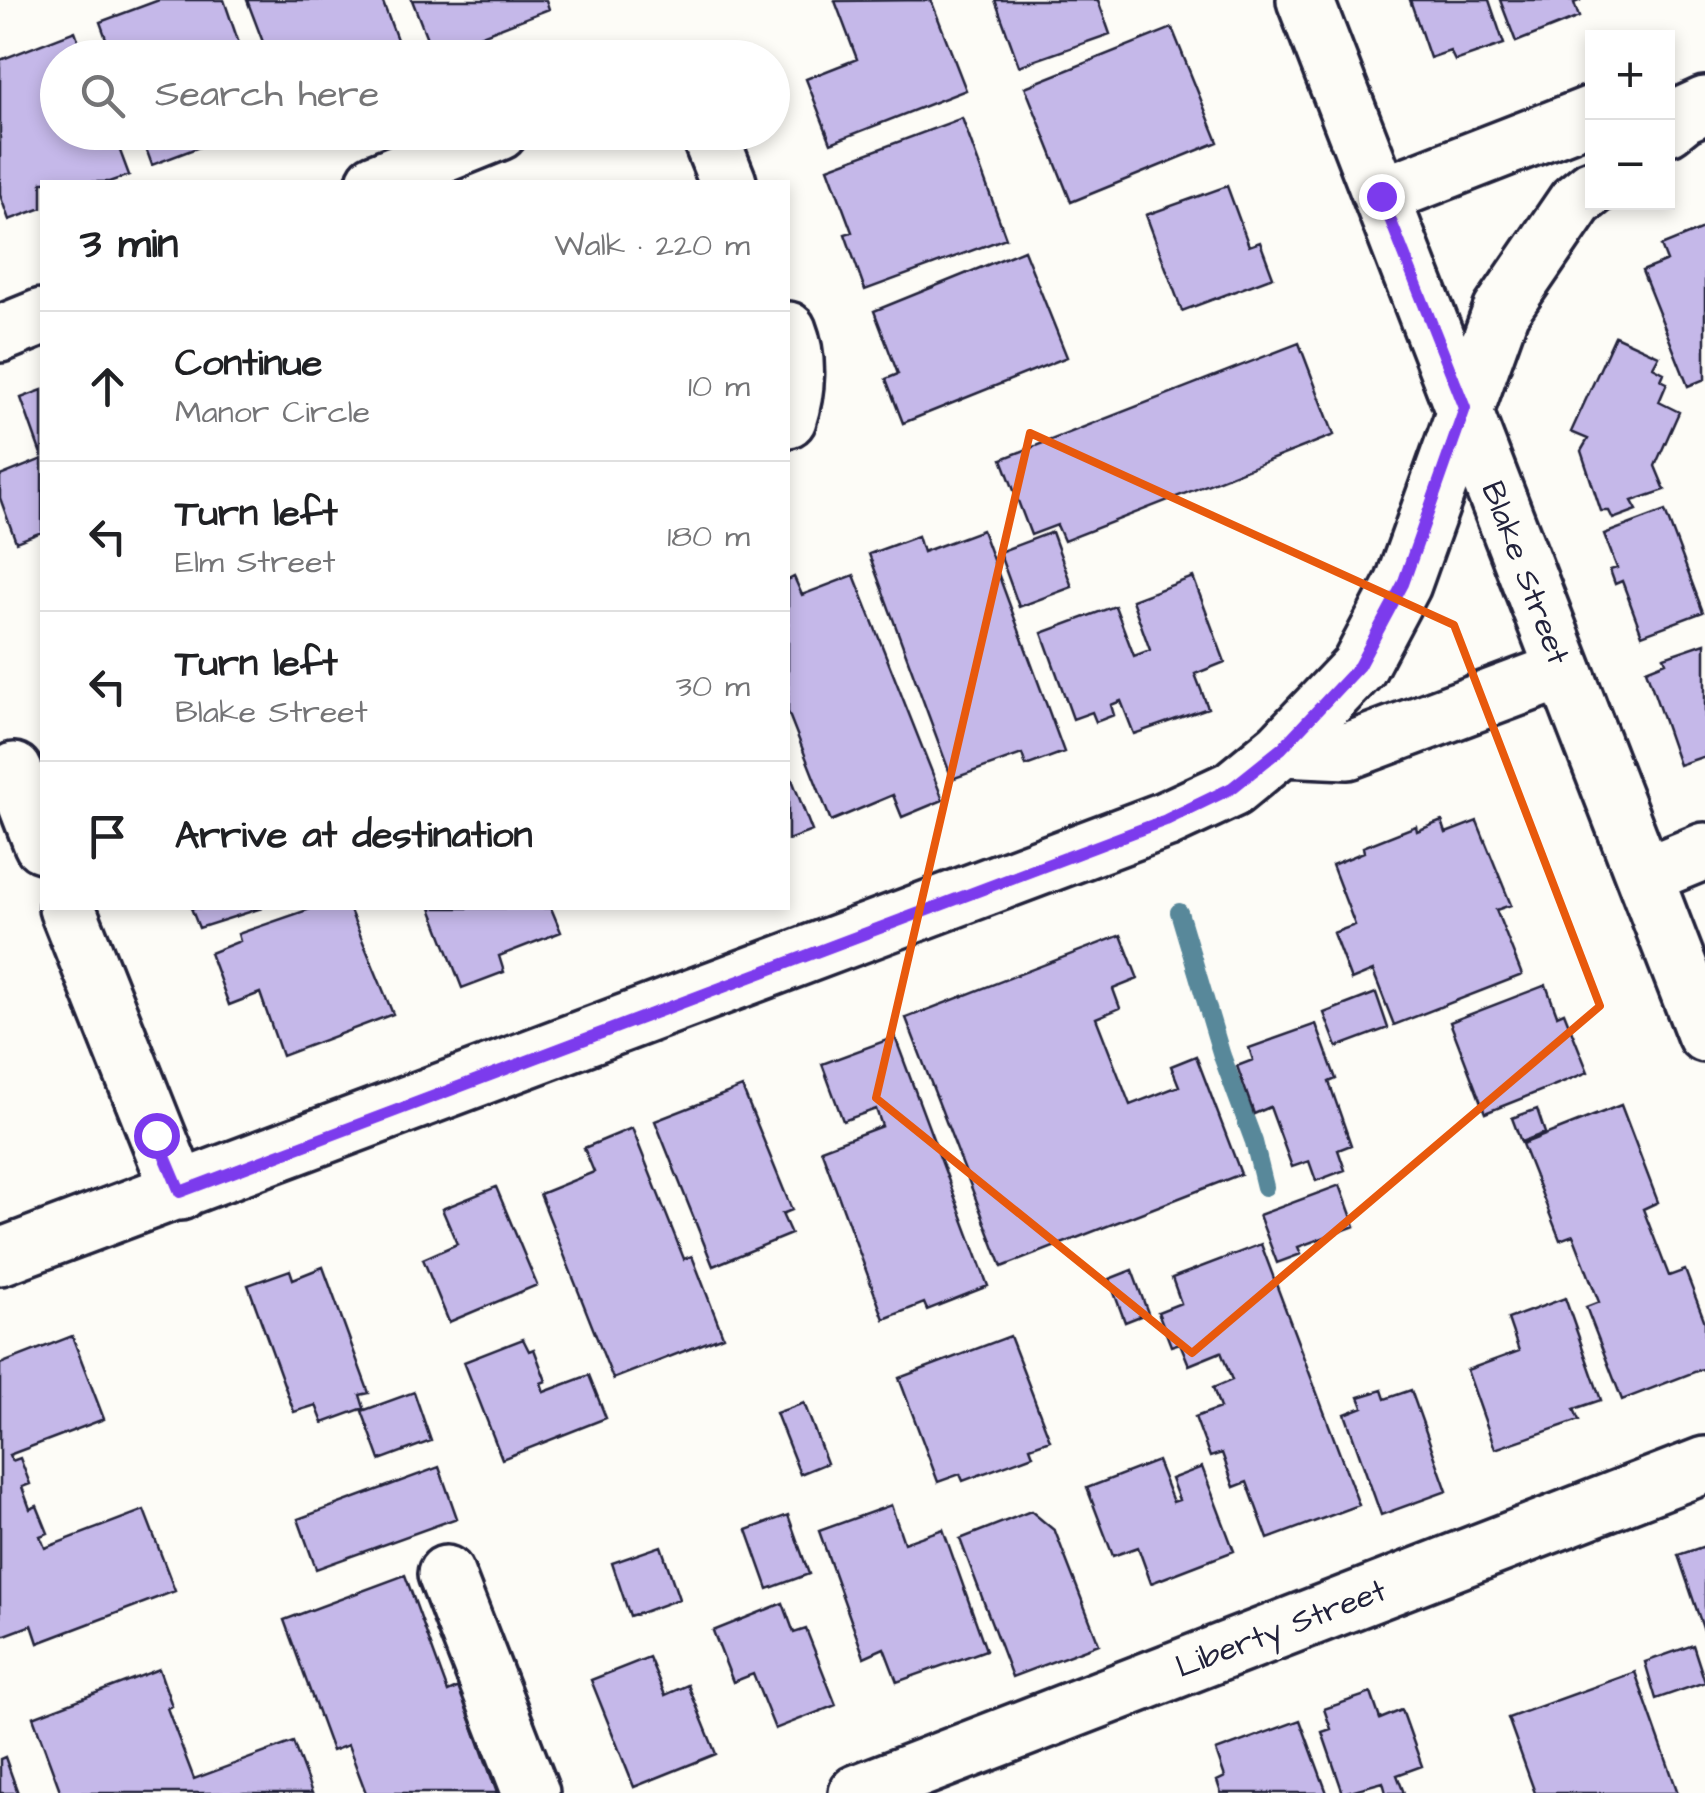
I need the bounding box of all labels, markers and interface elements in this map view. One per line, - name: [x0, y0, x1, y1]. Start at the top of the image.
- map controls: [1585, 30, 1675, 210]
- button: +: [1585, 30, 1675, 120]
- search box: [40, 40, 790, 150]
- icon: search: [75, 68, 130, 123]
- text: Search here: [155, 69, 379, 121]
- button: −: [1585, 120, 1675, 210]
- route end: [1359, 174, 1405, 220]
- text: 3 min: [80, 216, 178, 274]
- text: Walk · 220 m: [554, 223, 750, 268]
- text: Continue: [175, 338, 322, 390]
- icon: ahead: [80, 359, 135, 414]
- text: 10 m: [688, 364, 750, 409]
- text: Manor Circle: [175, 390, 370, 435]
- street label: Blake Street: [1469, 475, 1581, 671]
- text: Turn left: [175, 488, 338, 540]
- icon: left: [80, 509, 135, 564]
- text: 180 m: [667, 514, 750, 559]
- text: Elm Street: [175, 540, 335, 585]
- text: Turn left: [175, 638, 338, 690]
- icon: left: [80, 659, 135, 714]
- text: 30 m: [676, 664, 750, 709]
- text: Blake Street: [175, 690, 368, 735]
- icon: arrive: [80, 809, 135, 864]
- text: Arrive at destination: [175, 810, 532, 862]
- route start: [134, 1113, 180, 1159]
- street label: Liberty Street: [1169, 1568, 1393, 1690]

